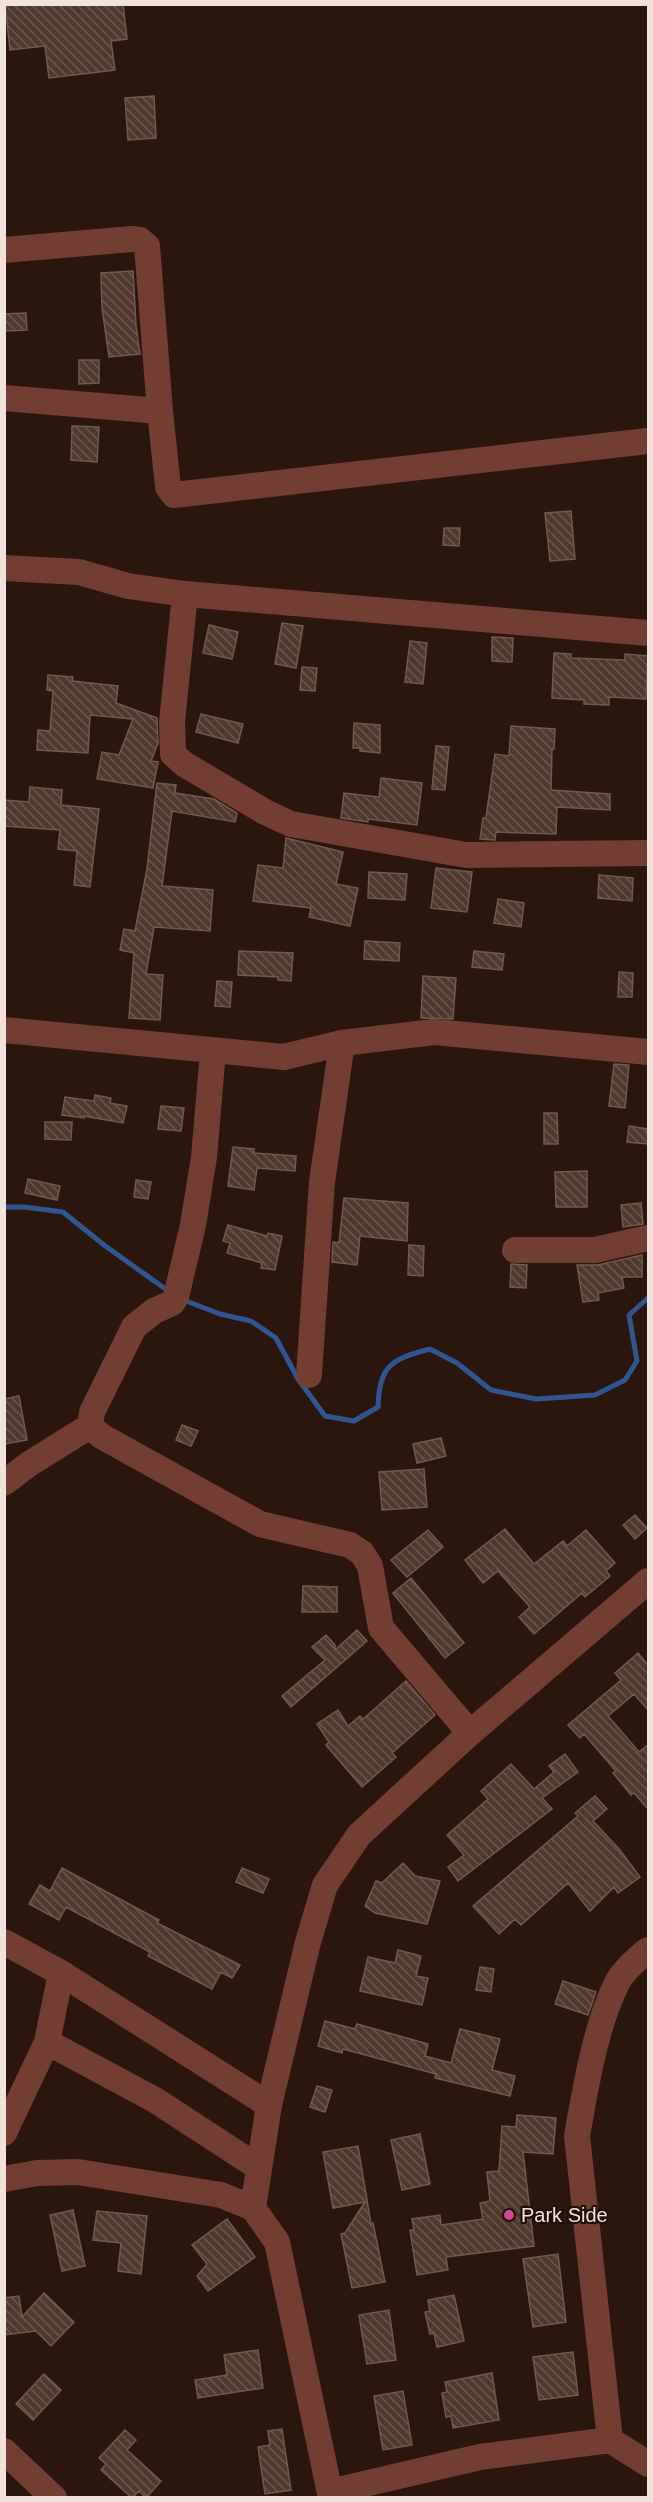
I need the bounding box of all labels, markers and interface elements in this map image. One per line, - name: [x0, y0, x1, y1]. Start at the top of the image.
- place label: Park Side: [521, 2204, 608, 2226]
- marker: Park Side: [502, 2208, 516, 2222]

